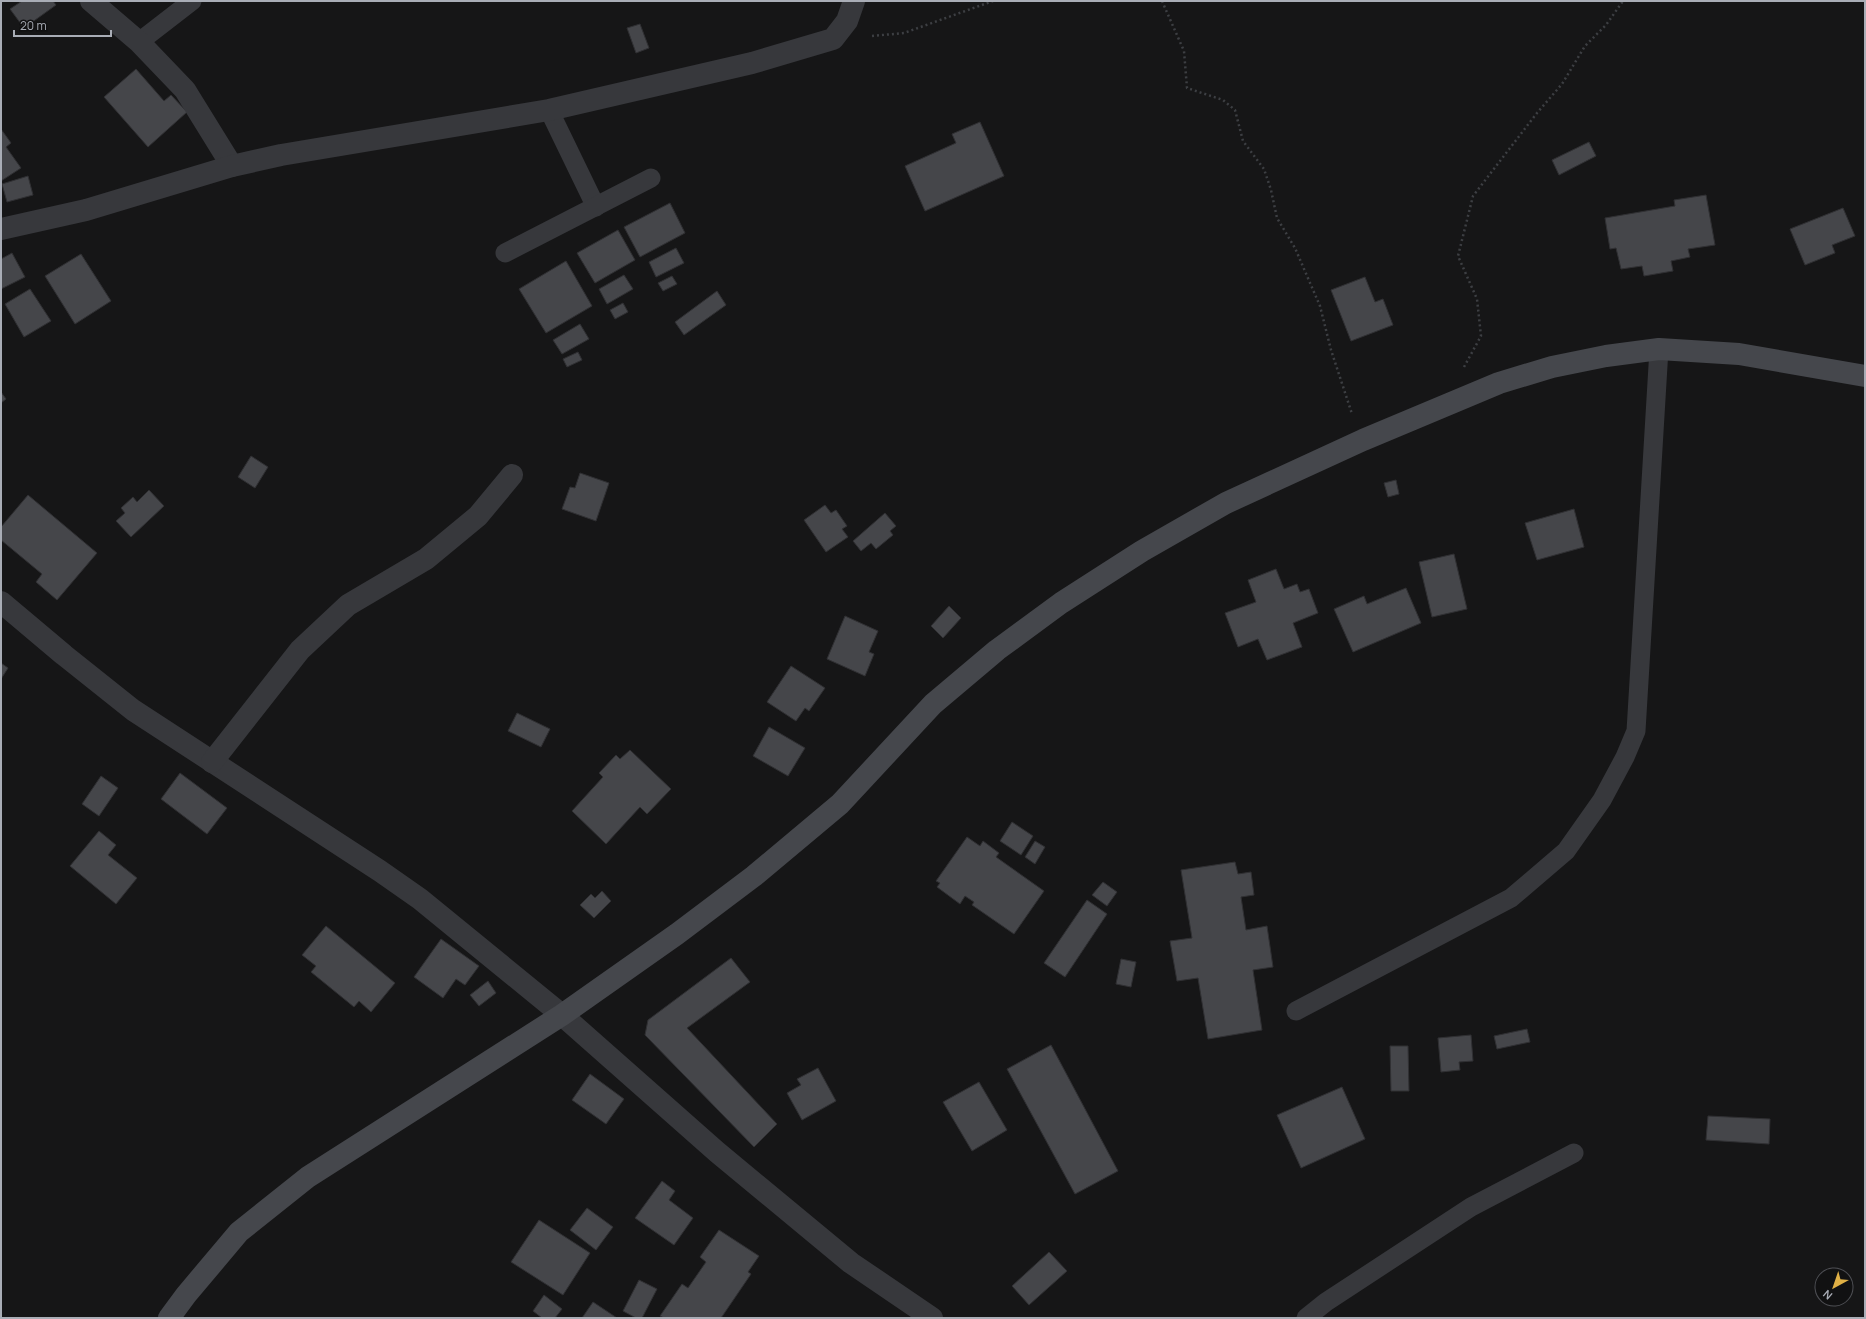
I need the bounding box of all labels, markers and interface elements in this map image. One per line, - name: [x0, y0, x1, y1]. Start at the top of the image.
- scale bar: [14, 12, 111, 38]
- text: 20 m: [20, 17, 47, 34]
- north arrow: [1814, 1267, 1854, 1307]
- text: N: [1819, 1287, 1835, 1303]

